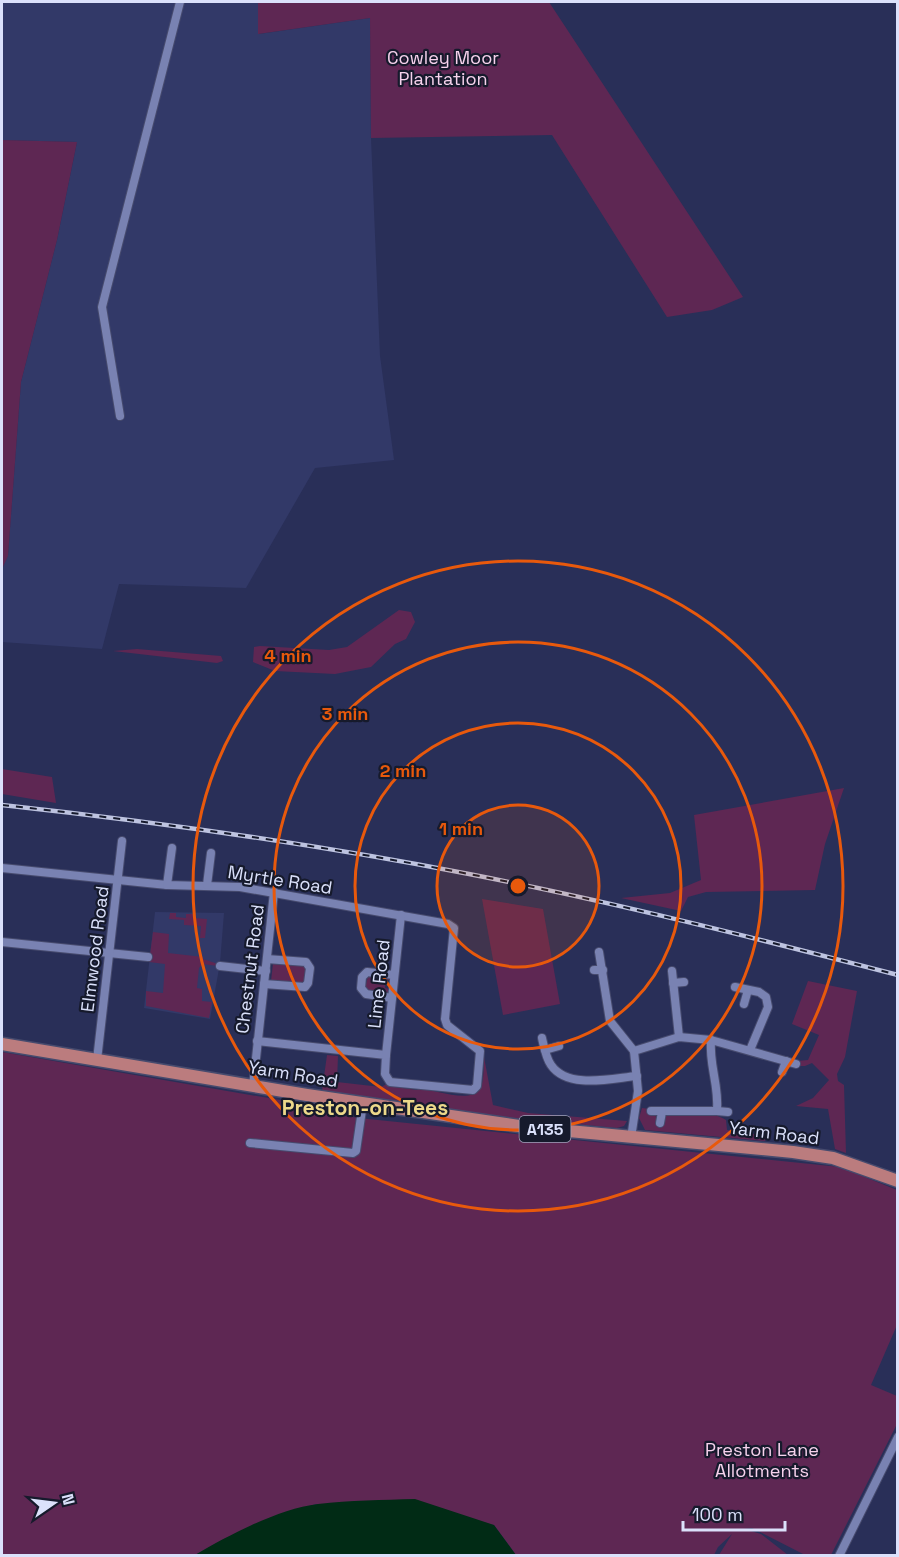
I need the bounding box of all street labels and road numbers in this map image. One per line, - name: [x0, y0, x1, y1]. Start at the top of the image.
- street label: Myrtle Road: [226, 860, 334, 899]
- street label: Elmwood Road: [75, 885, 114, 1013]
- street label: Chestnut Road: [230, 903, 269, 1035]
- street label: Lime Road: [362, 938, 395, 1029]
- street label: Yarm Road: [246, 1055, 340, 1092]
- road number: A135: [520, 1116, 570, 1142]
- street label: Yarm Road: [728, 1116, 821, 1149]

